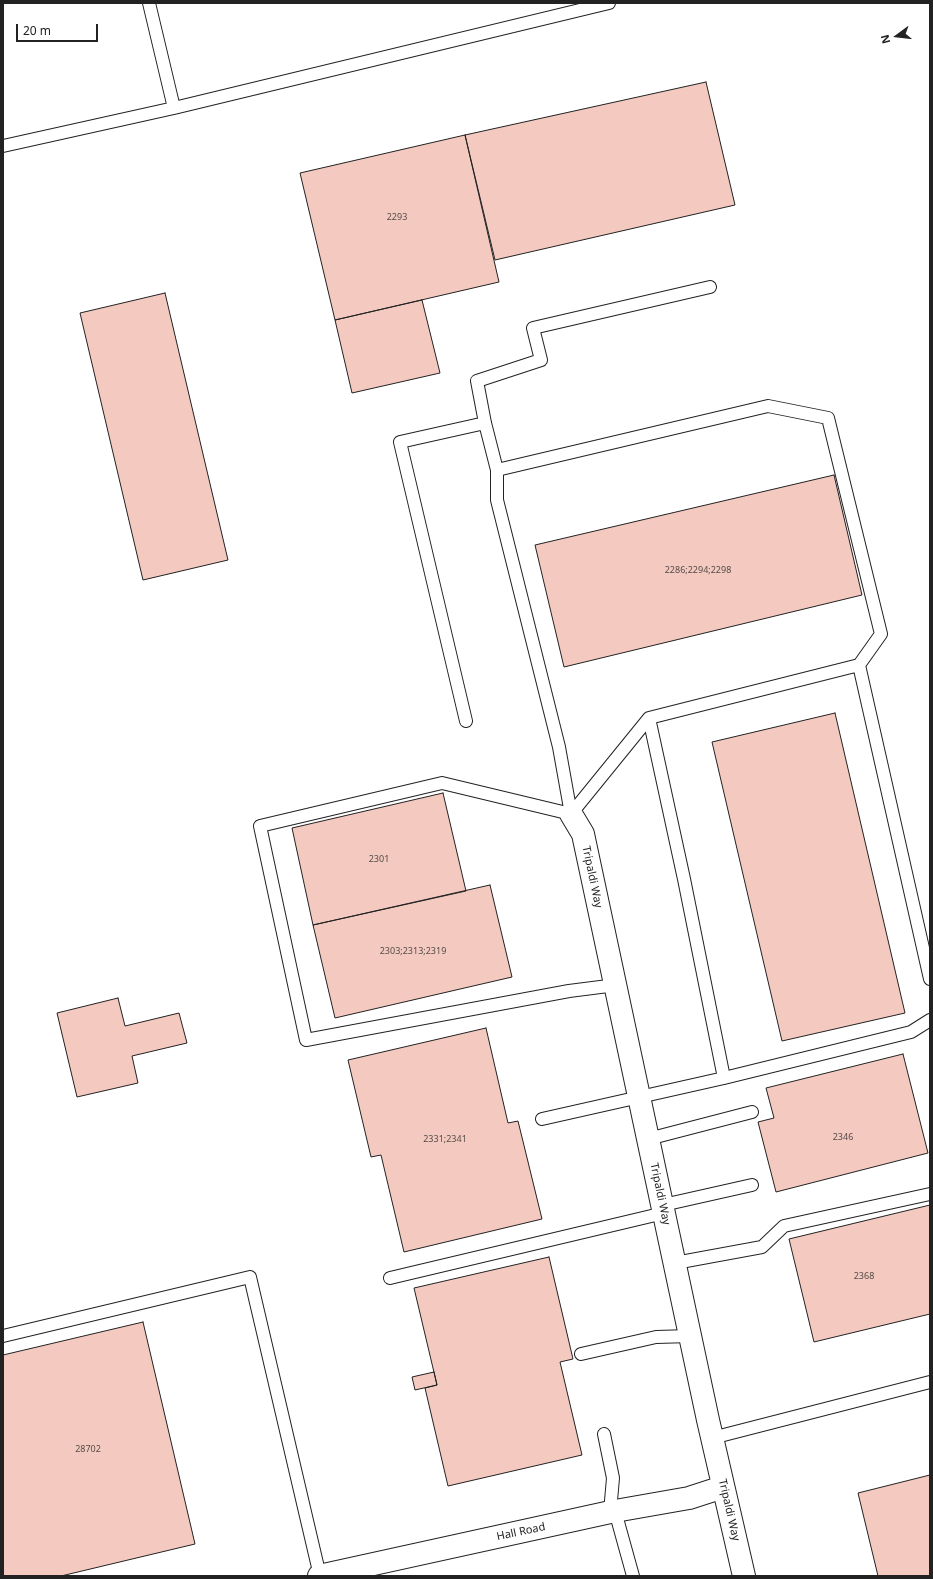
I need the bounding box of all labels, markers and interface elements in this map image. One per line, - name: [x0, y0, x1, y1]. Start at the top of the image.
- scale bar: [18, 16, 100, 42]
- north arrow: [877, 16, 917, 56]
- text: 20 m: [23, 22, 51, 39]
- text: N: [877, 33, 893, 46]
- house number: 2293: [387, 212, 407, 222]
- house number: 2286;2294;2298: [665, 565, 731, 575]
- street label: Tripaldi Way: [579, 845, 605, 909]
- house number: 2301: [369, 854, 389, 864]
- house number: 2303;2313;2319: [380, 946, 446, 956]
- house number: 2346: [833, 1132, 853, 1142]
- house number: 2331;2341: [423, 1134, 467, 1144]
- street label: Tripaldi Way: [647, 1162, 673, 1226]
- house number: 2368: [854, 1271, 874, 1281]
- house number: 28702: [75, 1444, 101, 1454]
- street label: Tripaldi Way: [715, 1478, 743, 1542]
- street label: Hall Road: [496, 1520, 546, 1544]

